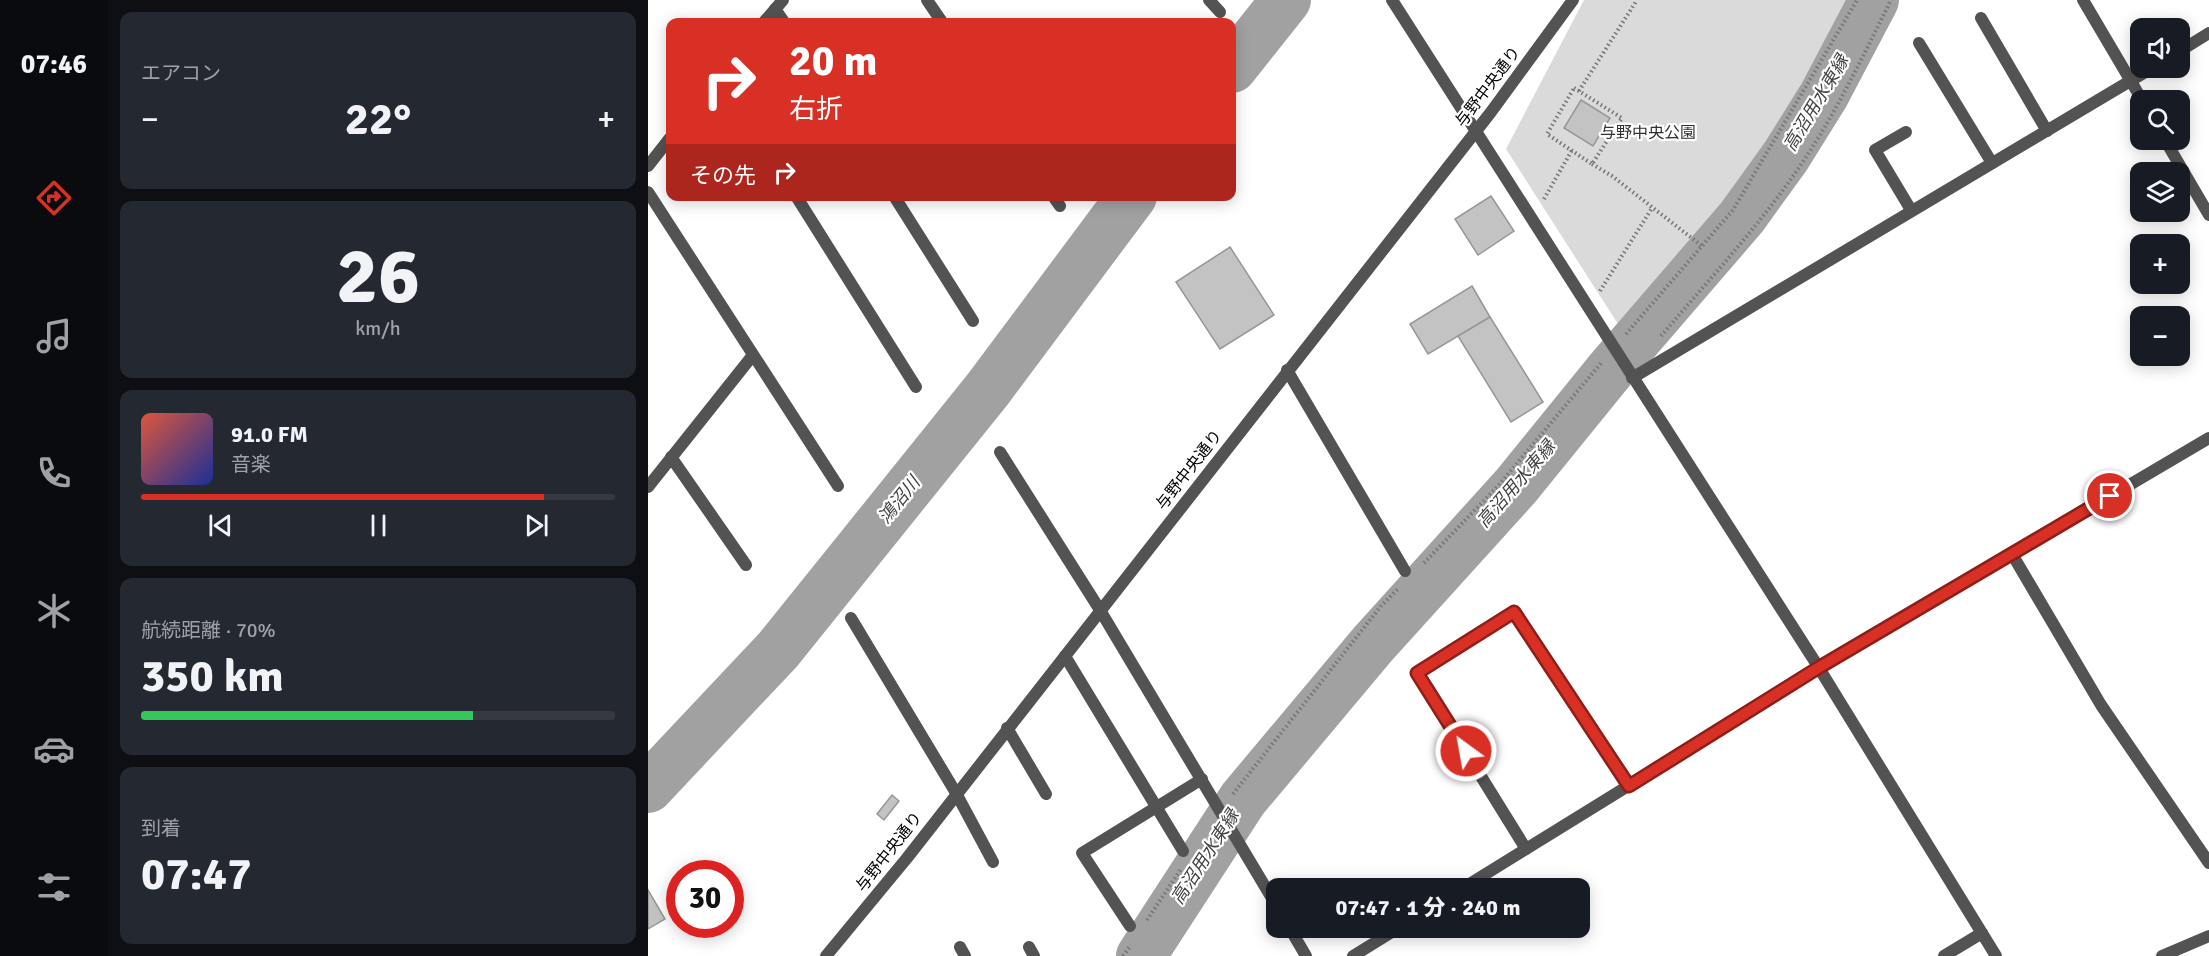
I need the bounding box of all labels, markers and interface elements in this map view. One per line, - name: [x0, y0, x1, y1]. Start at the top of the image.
- map controls: [2130, 18, 2190, 366]
- button: sound: [2130, 18, 2190, 78]
- text: 20 m: [789, 36, 878, 87]
- icon: right: [690, 42, 768, 120]
- street label: 与野中央通り: [1451, 43, 1525, 131]
- text: 07:46: [21, 48, 87, 81]
- water label: 高沼用水東縁: [1779, 49, 1854, 155]
- text: エアコン: [141, 61, 221, 86]
- button: search: [2130, 90, 2190, 150]
- text: 22°: [345, 92, 411, 147]
- text: 右折: [789, 93, 843, 126]
- text: −: [141, 99, 159, 140]
- text: +: [597, 99, 615, 140]
- park label: 与野中央公園: [1600, 123, 1696, 143]
- icon: right: [768, 156, 801, 189]
- text: その先: [690, 162, 756, 189]
- button: layers: [2130, 162, 2190, 222]
- icon: directions: [33, 177, 75, 219]
- text: 26: [336, 229, 420, 325]
- button: +: [2130, 234, 2190, 294]
- button: −: [2130, 306, 2190, 366]
- icon: music: [33, 315, 75, 357]
- text: km/h: [355, 316, 401, 341]
- text: 91.0 FM: [231, 421, 308, 448]
- street label: 与野中央通り: [1152, 426, 1226, 514]
- water label: 高沼用水東縁: [1472, 435, 1561, 532]
- icon: phone: [33, 452, 75, 494]
- text: 音楽: [231, 452, 271, 477]
- pin: [2084, 470, 2135, 521]
- water label: 鴻沼川: [873, 471, 926, 528]
- icon: arrive: [2093, 479, 2126, 512]
- icon: previous: [204, 509, 237, 542]
- icon: pause: [362, 509, 395, 542]
- icon: next: [520, 509, 553, 542]
- icon: climate: [33, 590, 75, 632]
- text: 航続距離 · 70%: [141, 618, 276, 643]
- text: 350 km: [141, 649, 284, 704]
- position arrow: [1434, 719, 1498, 783]
- icon: car: [33, 728, 75, 770]
- water label: 高沼用水東縁: [1166, 804, 1245, 908]
- street label: 与野中央通り: [852, 808, 926, 896]
- text: 到着: [141, 816, 181, 841]
- text: 07:47: [141, 847, 251, 902]
- speed limit sign: 30: [666, 860, 744, 938]
- icon: filters: [33, 866, 75, 908]
- text: 07:47 · 1 分 · 240 m: [1336, 894, 1520, 921]

